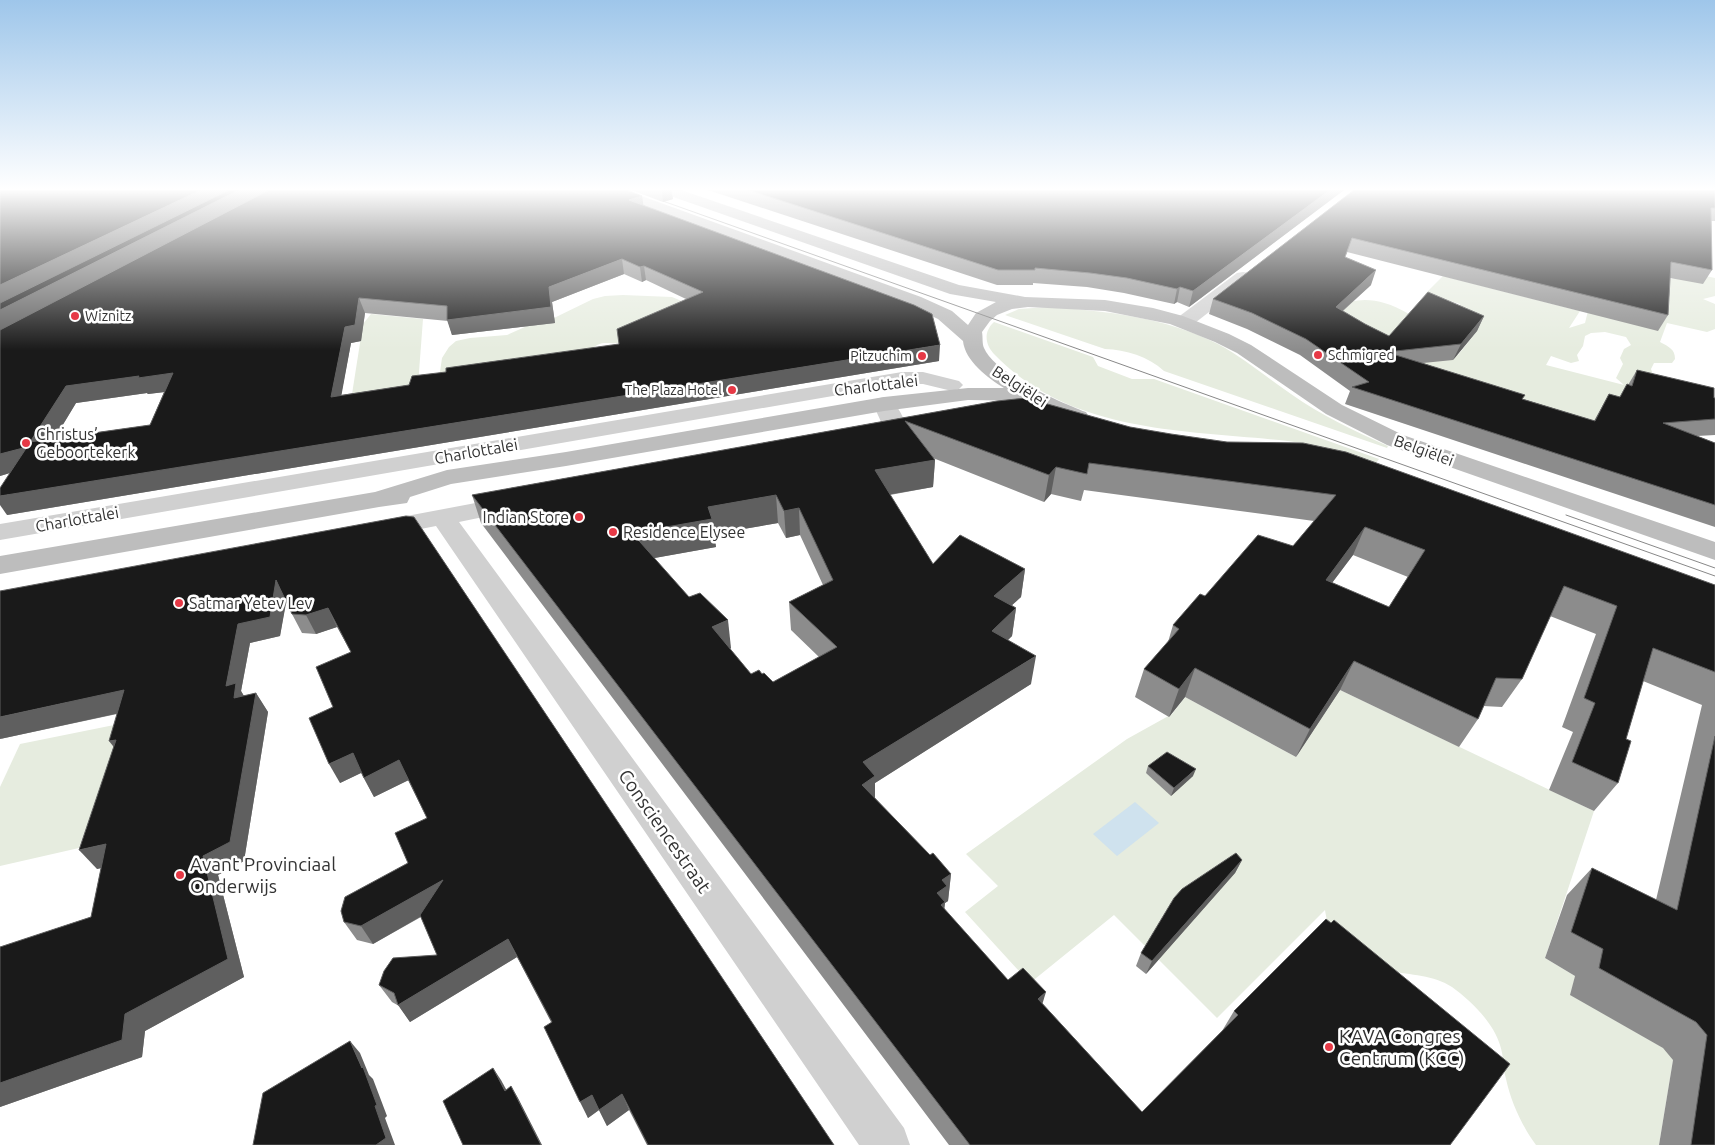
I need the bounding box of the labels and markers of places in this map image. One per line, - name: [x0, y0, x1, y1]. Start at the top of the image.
- place label: Wiznitz: [85, 308, 131, 324]
- marker: Wiznitz: [69, 310, 81, 322]
- place label: Schmigred: [1328, 347, 1395, 363]
- place label: Pitzuchim: [850, 348, 912, 364]
- marker: Schmigred: [1312, 349, 1324, 361]
- marker: Pitzuchim: [916, 350, 928, 362]
- place label: The Plaza Hotel: [624, 382, 722, 398]
- marker: The Plaza Hotel: [726, 384, 738, 396]
- place label: Christus’ Geboortekerk: [36, 425, 135, 461]
- marker: Christus’ Geboortekerk: [20, 437, 32, 449]
- place label: Indian Store: [483, 508, 569, 526]
- marker: Indian Store: [573, 511, 585, 523]
- place label: Residence Elysee: [623, 523, 745, 541]
- marker: Residence Elysee: [607, 526, 619, 538]
- place label: Satmar Yetev Lev: [189, 594, 313, 612]
- marker: Satmar Yetev Lev: [173, 597, 185, 609]
- place label: Avant Provinciaal Onderwijs: [190, 853, 336, 897]
- marker: Avant Provinciaal Onderwijs: [174, 869, 186, 881]
- place label: KAVA Congres Centrum (KCC): [1339, 1025, 1464, 1069]
- marker: KAVA Congres Centrum (KCC): [1323, 1041, 1335, 1053]

